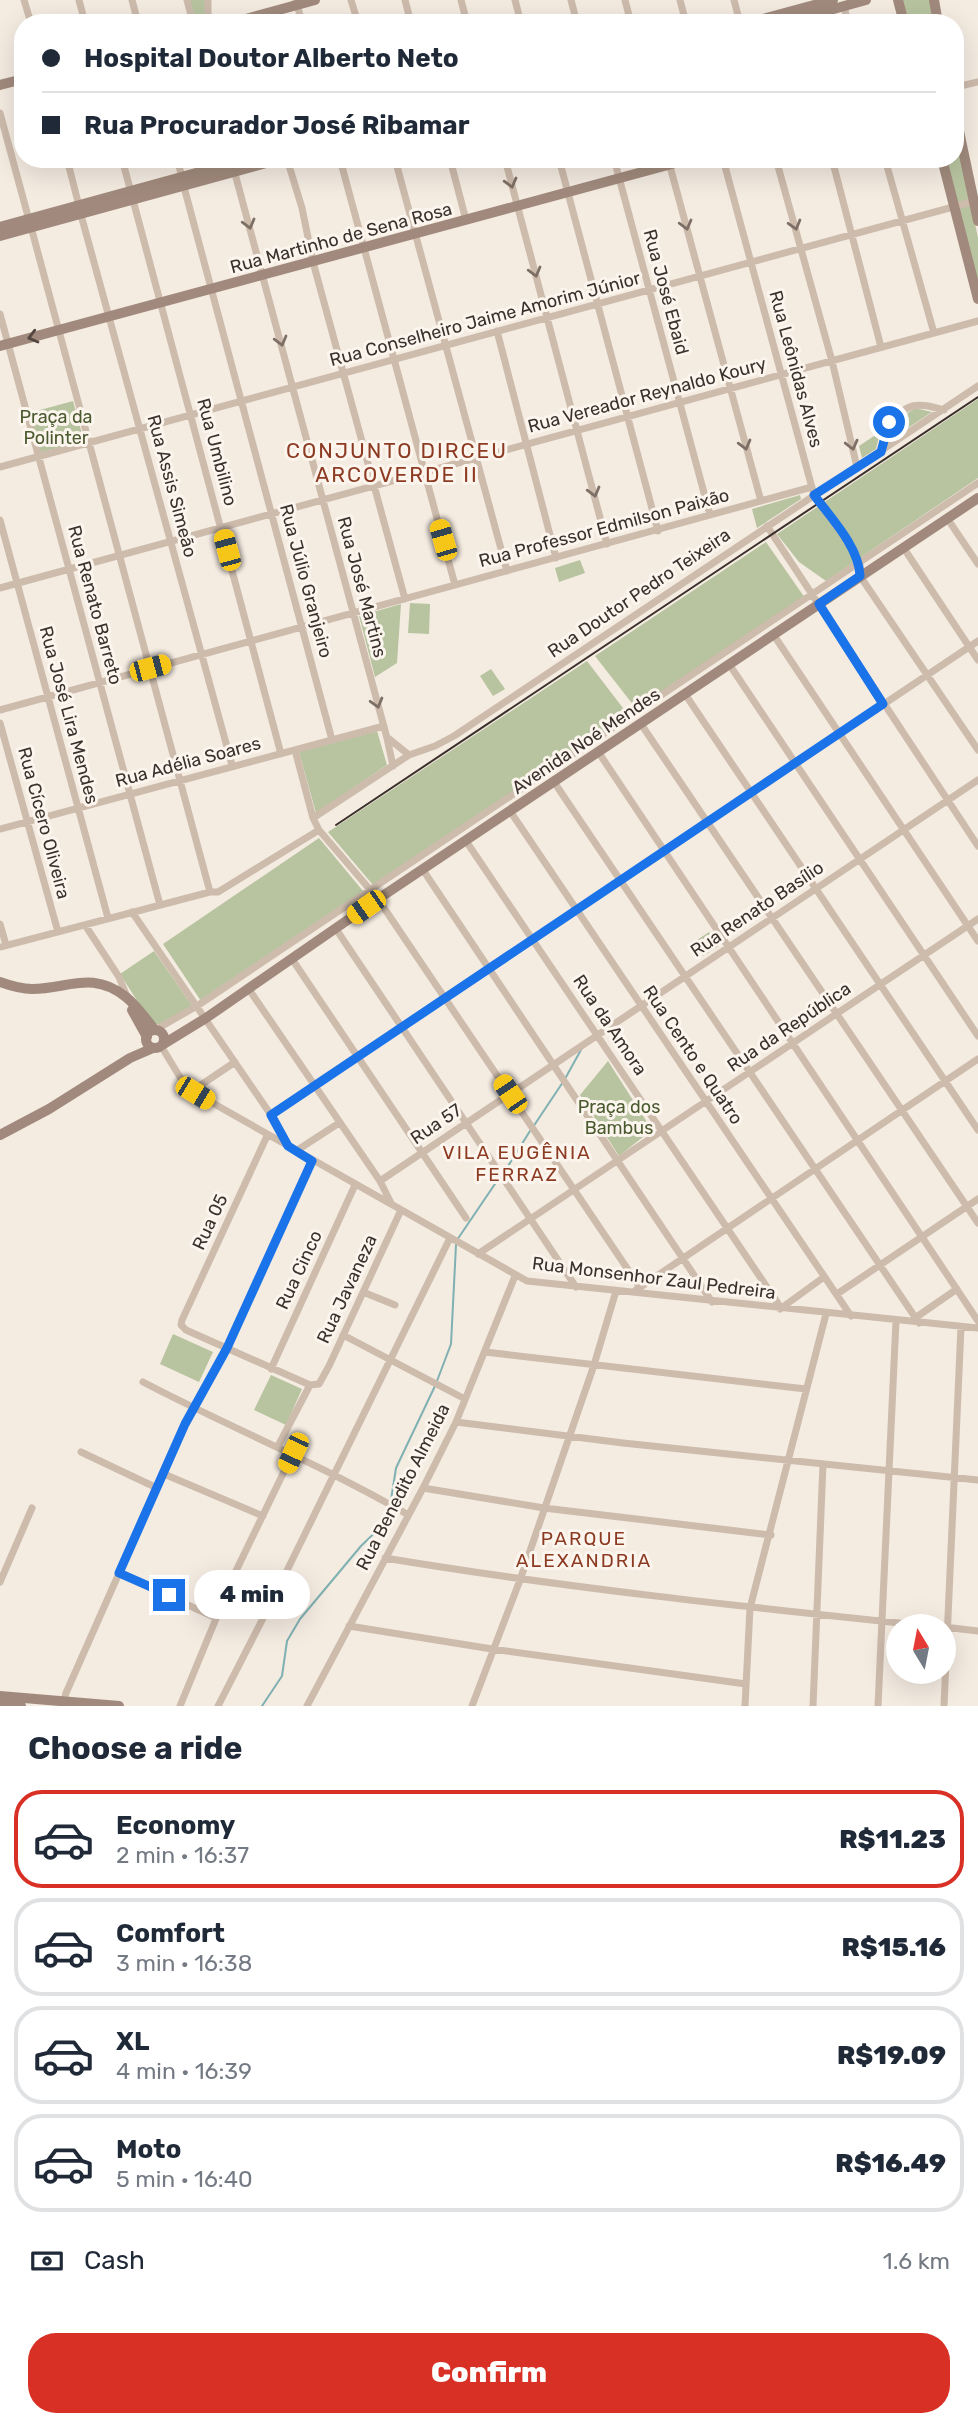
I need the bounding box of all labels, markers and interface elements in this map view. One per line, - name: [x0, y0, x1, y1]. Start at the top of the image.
- text: Hospital Doutor Alberto Neto: [84, 43, 459, 74]
- text: Rua Procurador José Ribamar: [84, 110, 470, 141]
- one-way arrow: [503, 176, 517, 188]
- street label: Rua Martinho de Sena Rosa: [228, 198, 454, 278]
- one-way arrow: [240, 217, 255, 229]
- one-way arrow: [678, 219, 692, 231]
- one-way arrow: [786, 219, 801, 231]
- street label: Rua José Ebaid: [639, 227, 693, 357]
- one-way arrow: [527, 266, 541, 278]
- street label: Rua Conselheiro Jaime Amorim Júnior: [327, 267, 643, 371]
- street label: Rua Leônidas Alves: [764, 288, 828, 450]
- one-way arrow: [27, 329, 39, 343]
- one-way arrow: [272, 335, 287, 347]
- street label: Rua Vereador Reynaldo Koury: [525, 352, 769, 437]
- street label: Rua Umbilino: [192, 396, 242, 508]
- park label: Praça da Polinter: [19, 406, 93, 449]
- route start: [873, 406, 905, 438]
- street label: Rua Assis Simeão: [142, 412, 202, 560]
- district label: CONJUNTO DIRCEU ARCOVERDE II: [286, 438, 508, 487]
- one-way arrow: [737, 438, 752, 450]
- one-way arrow: [844, 439, 858, 451]
- street label: Rua Professor Edmilson Paixão: [476, 484, 732, 572]
- one-way arrow: [586, 486, 600, 498]
- street label: Rua Júlio Granjeiro: [275, 502, 337, 660]
- street label: Rua José Martins: [333, 514, 391, 660]
- car: [428, 517, 459, 563]
- street label: Rua Renato Barreto: [63, 523, 127, 687]
- street label: Rua Doutor Pedro Teixeira: [543, 524, 735, 662]
- car: [212, 527, 243, 573]
- street label: Rua José Lira Mendes: [35, 624, 103, 806]
- car: [127, 652, 174, 684]
- street label: Avenida Noé Mendes: [508, 683, 664, 799]
- one-way arrow: [369, 697, 384, 709]
- street label: Rua Adélia Soares: [113, 732, 263, 792]
- street label: Rua Cícero Oliveira: [13, 745, 75, 901]
- street label: Rua Renato Basílio: [686, 856, 828, 962]
- car: [343, 886, 390, 928]
- street label: Rua da Amora: [568, 971, 652, 1079]
- street label: Rua da República: [723, 977, 855, 1077]
- street label: Rua Cento e Quatro: [638, 981, 748, 1129]
- car: [490, 1071, 531, 1117]
- car: [172, 1073, 219, 1113]
- park label: Praça dos Bambus: [578, 1096, 660, 1139]
- street label: Rua 57: [406, 1099, 466, 1149]
- district label: VILA EUGÊNIA FERRAZ: [442, 1141, 592, 1186]
- street label: Rua 05: [188, 1191, 232, 1253]
- street label: Rua Cinco: [271, 1227, 327, 1313]
- street label: Rua Javaneza: [312, 1231, 382, 1347]
- street label: Rua Monsenhor Zaul Pedreira: [531, 1252, 777, 1304]
- street label: Rua Benedito Almeida: [351, 1400, 455, 1574]
- car: [275, 1430, 312, 1476]
- district label: PARQUE ALEXANDRIA: [516, 1527, 652, 1572]
- callout: 4 min: [194, 1570, 309, 1620]
- route end: [153, 1579, 185, 1611]
- text: 4 min: [220, 1580, 284, 1608]
- north arrow: [886, 1614, 956, 1684]
- map controls: [886, 1614, 956, 1684]
- text: Choose a ride: [28, 1729, 242, 1767]
- icon: car: [32, 1808, 95, 1871]
- text: Economy: [116, 1810, 235, 1841]
- text: R$11.23: [839, 1824, 946, 1855]
- text: 2 min · 16:37: [116, 1841, 249, 1869]
- icon: car: [32, 1916, 95, 1979]
- text: Comfort: [116, 1918, 225, 1949]
- text: R$15.16: [841, 1932, 946, 1963]
- text: 3 min · 16:38: [116, 1949, 252, 1977]
- icon: car: [32, 2024, 95, 2087]
- text: XL: [116, 2026, 149, 2057]
- text: R$19.09: [837, 2040, 946, 2071]
- text: 4 min · 16:39: [116, 2057, 252, 2085]
- icon: car: [32, 2132, 95, 2195]
- text: Moto: [116, 2134, 181, 2165]
- text: R$16.49: [835, 2148, 946, 2179]
- text: 5 min · 16:40: [116, 2165, 253, 2193]
- icon: cash: [28, 2242, 66, 2280]
- text: Cash: [84, 2245, 145, 2276]
- text: 1.6 km: [883, 2247, 950, 2275]
- button: Confirm: [28, 2333, 950, 2413]

